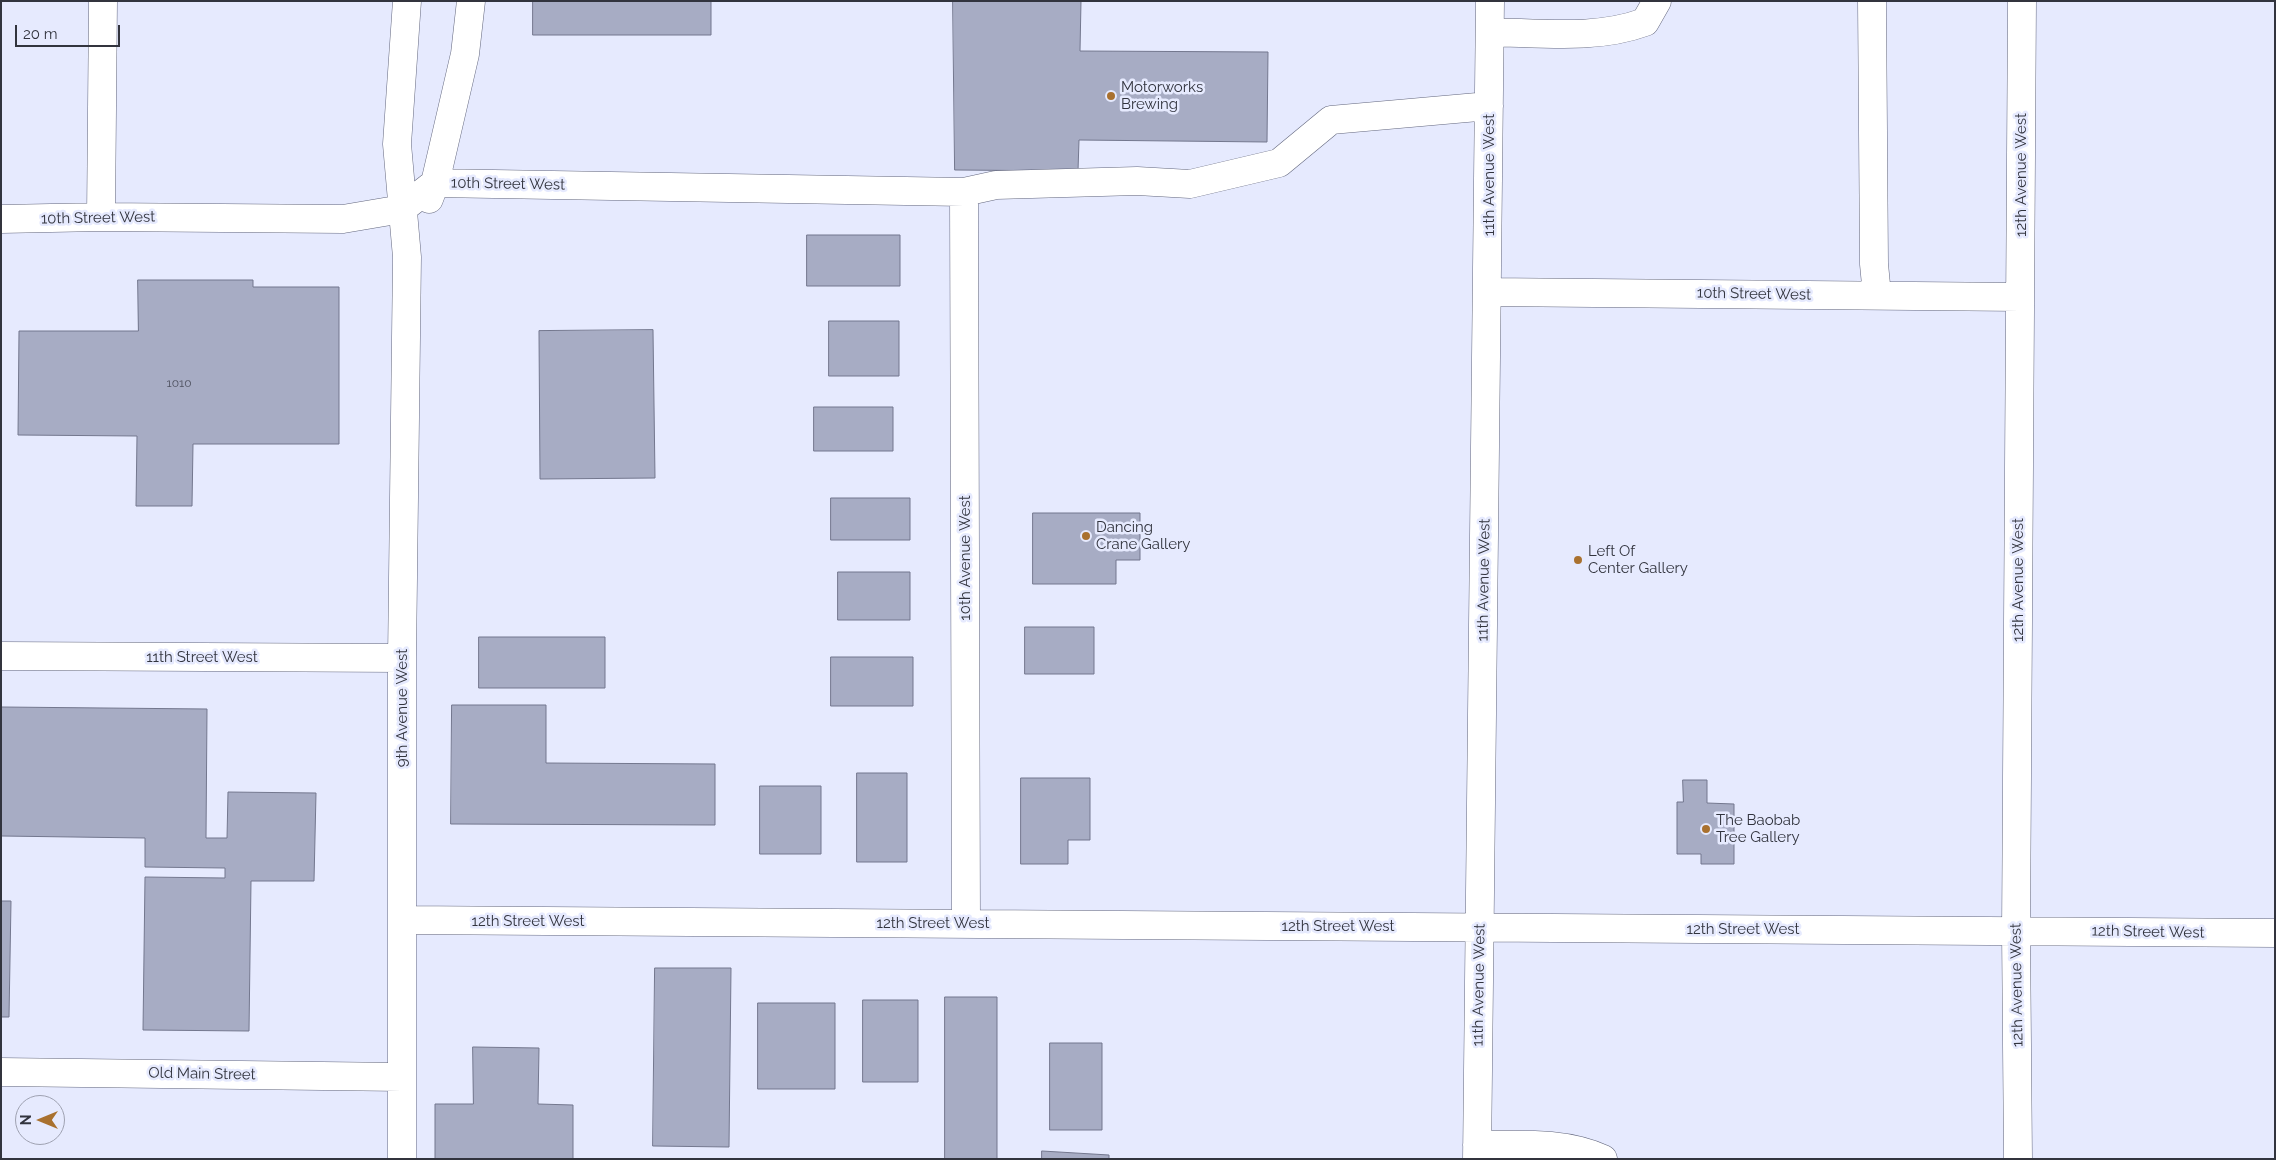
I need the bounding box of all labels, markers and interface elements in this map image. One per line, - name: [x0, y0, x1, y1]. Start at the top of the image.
- scale bar: [18, 15, 122, 47]
- text: 20 m: [23, 25, 58, 43]
- place label: Motorworks Brewing: [1121, 78, 1203, 113]
- marker: Motorworks Brewing: [1105, 90, 1117, 102]
- street label: 12th Avenue West: [2012, 113, 2030, 237]
- street label: 11th Avenue West: [1480, 114, 1498, 236]
- street label: 10th Street West: [451, 174, 565, 194]
- street label: 10th Street West: [41, 208, 155, 228]
- street label: 10th Street West: [1697, 284, 1811, 304]
- house number: 1010: [167, 376, 191, 390]
- street label: 10th Avenue West: [956, 495, 974, 621]
- place label: Dancing Crane Gallery: [1096, 518, 1190, 553]
- street label: 12th Avenue West: [2009, 518, 2027, 642]
- street label: 11th Avenue West: [1474, 519, 1494, 641]
- marker: Dancing Crane Gallery: [1080, 530, 1092, 542]
- place label: Left Of Center Gallery: [1588, 542, 1688, 577]
- marker: Left Of Center Gallery: [1572, 554, 1584, 566]
- street label: 11th Street West: [146, 648, 258, 666]
- street label: 9th Avenue West: [393, 649, 411, 767]
- place label: The Baobab Tree Gallery: [1716, 811, 1800, 846]
- marker: The Baobab Tree Gallery: [1700, 823, 1712, 835]
- street label: 12th Street West: [471, 912, 585, 930]
- street label: 12th Street West: [876, 914, 990, 932]
- street label: 12th Street West: [1281, 917, 1395, 935]
- street label: 12th Street West: [1686, 920, 1800, 938]
- street label: 12th Street West: [2091, 922, 2205, 942]
- street label: 12th Avenue West: [2007, 923, 2027, 1047]
- street label: 11th Avenue West: [1469, 924, 1489, 1046]
- street label: Old Main Street: [148, 1064, 256, 1084]
- north arrow: [15, 1095, 65, 1145]
- text: N: [18, 1115, 34, 1125]

